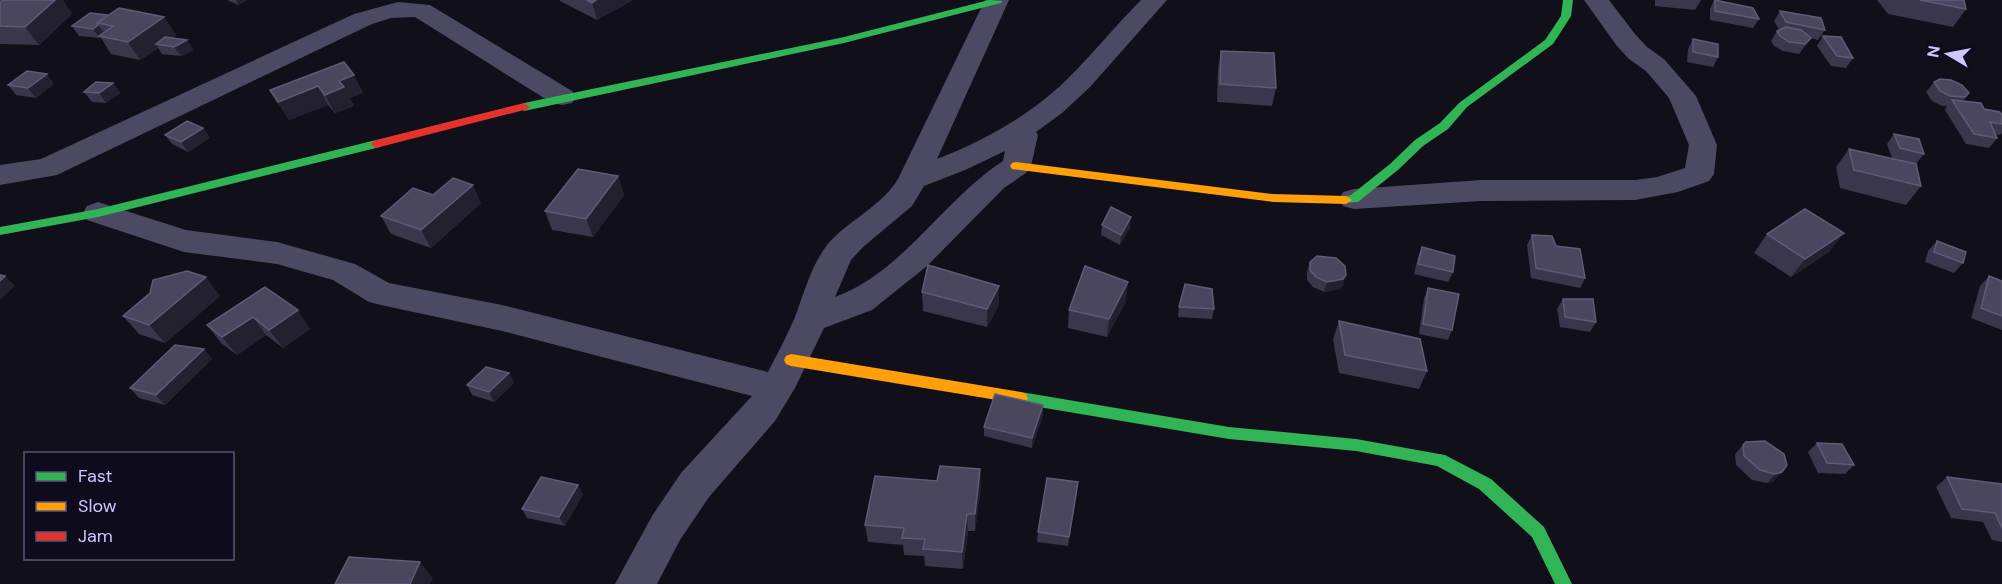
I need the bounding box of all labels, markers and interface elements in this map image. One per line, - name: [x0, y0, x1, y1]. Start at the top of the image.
- north arrow: [1918, 24, 1978, 84]
- text: N: [1922, 44, 1945, 59]
- legend: [24, 452, 234, 560]
- text: Fast: [78, 464, 113, 488]
- text: Slow: [78, 494, 117, 518]
- text: Jam: [78, 524, 113, 548]

